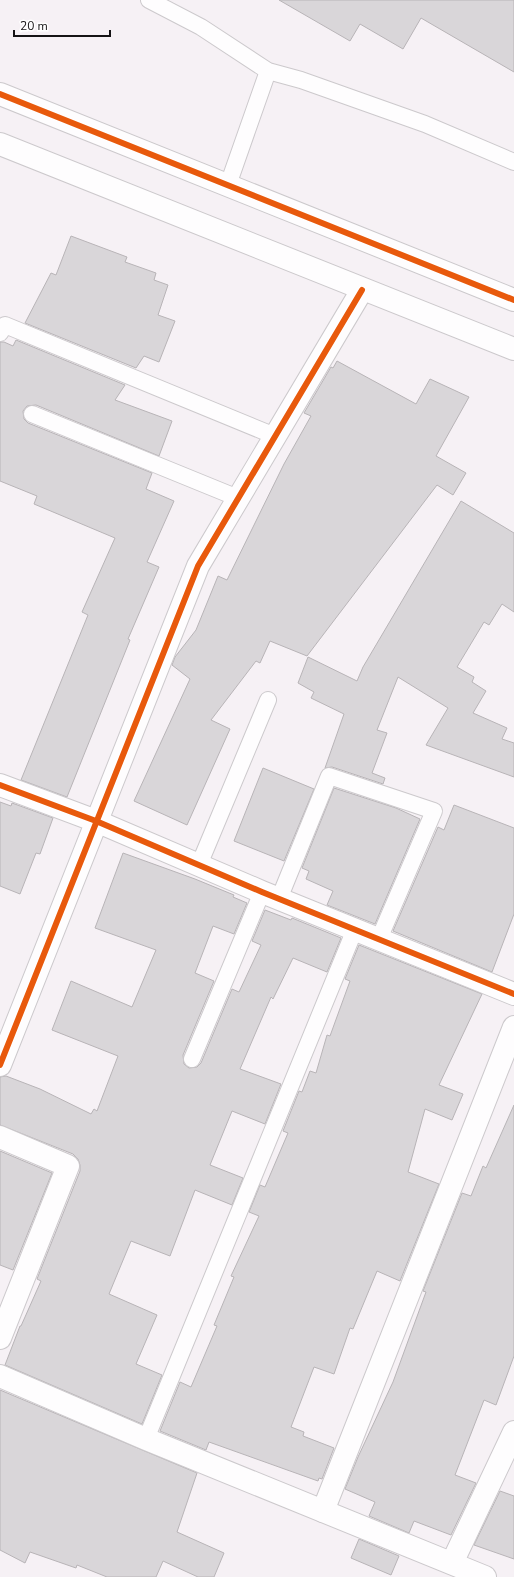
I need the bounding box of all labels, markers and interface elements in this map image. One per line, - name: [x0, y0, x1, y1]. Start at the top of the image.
- scale bar: [14, 12, 110, 38]
- text: 20 m: [20, 18, 48, 34]

